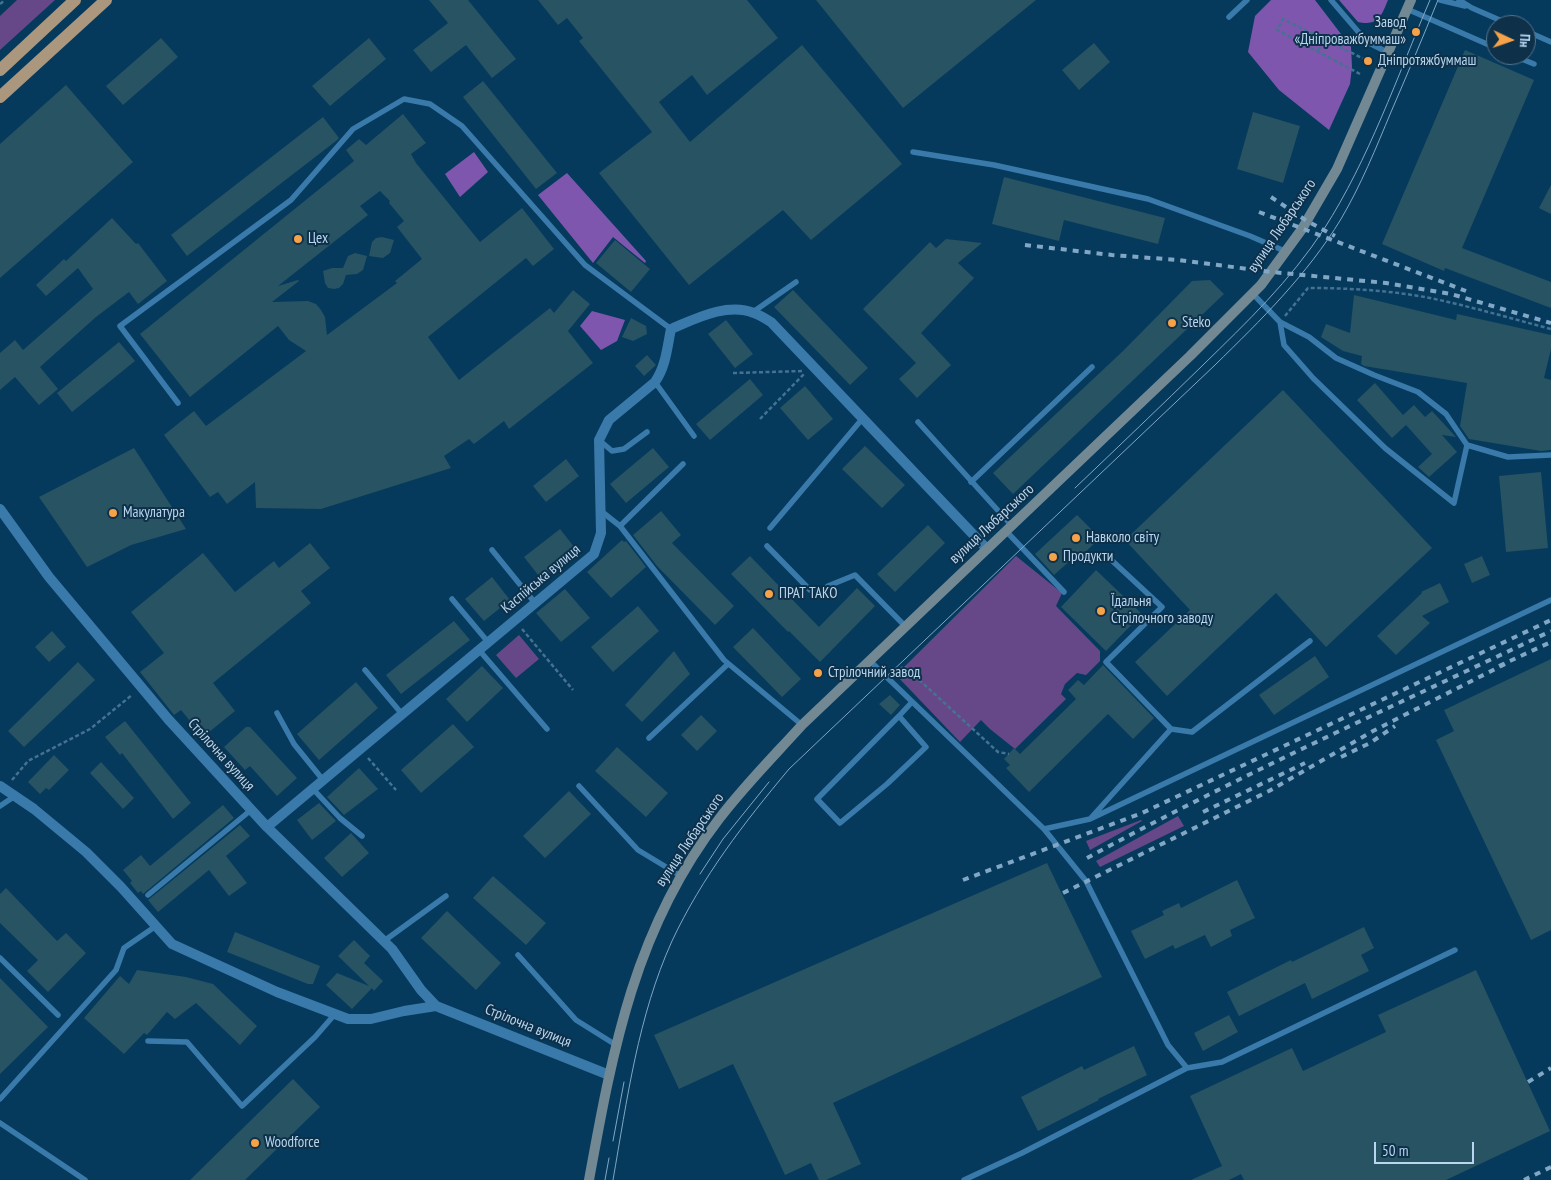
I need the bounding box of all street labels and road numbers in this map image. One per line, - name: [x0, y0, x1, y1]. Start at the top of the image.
- street label: вулиця Любарського: [1244, 176, 1320, 276]
- street label: вулиця Любарського: [946, 480, 1038, 568]
- street label: Каспійська вулиця: [498, 541, 584, 617]
- street label: Стрілочна вулиця: [184, 715, 258, 795]
- street label: вулиця Любарського: [652, 790, 728, 890]
- street label: Стрілочна вулиця: [482, 1001, 574, 1051]

